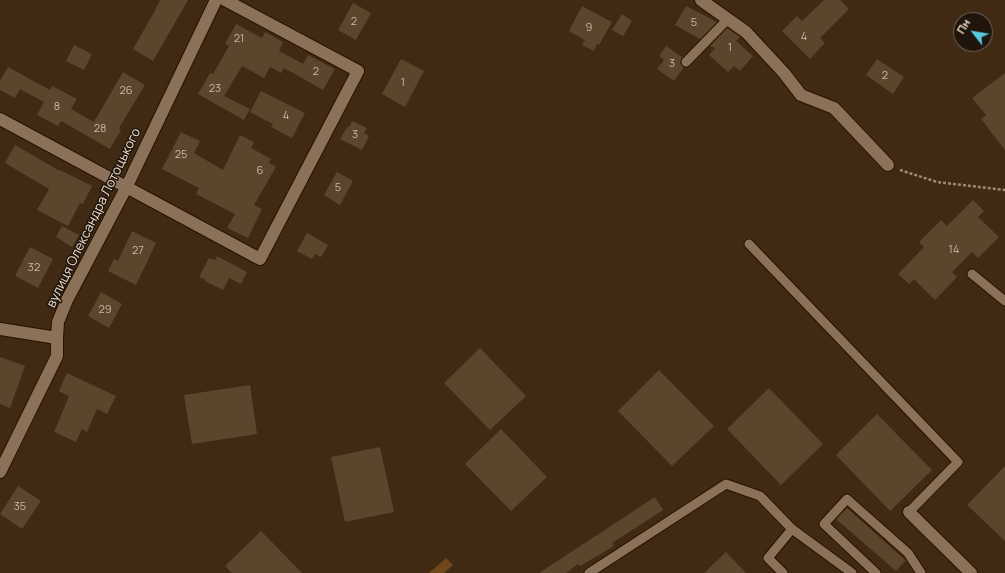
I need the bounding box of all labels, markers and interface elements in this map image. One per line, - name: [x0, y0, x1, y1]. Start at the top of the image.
- north arrow: [953, 12, 993, 52]
- house number: 2: [351, 15, 357, 29]
- house number: 5: [691, 16, 697, 30]
- text: Пн: [953, 16, 973, 36]
- house number: 9: [586, 21, 592, 35]
- house number: 4: [801, 30, 807, 44]
- house number: 21: [234, 32, 244, 46]
- house number: 1: [728, 41, 732, 55]
- house number: 3: [669, 57, 675, 71]
- house number: 2: [313, 65, 319, 79]
- house number: 2: [882, 69, 888, 83]
- house number: 1: [401, 76, 405, 90]
- house number: 23: [209, 82, 221, 96]
- house number: 26: [119, 84, 133, 98]
- house number: 8: [54, 100, 60, 114]
- house number: 4: [283, 109, 289, 123]
- house number: 28: [94, 122, 106, 136]
- street label: вулиця Олександра Лотоцького: [44, 126, 144, 310]
- house number: 3: [352, 128, 358, 142]
- house number: 25: [175, 148, 187, 162]
- house number: 6: [257, 164, 263, 178]
- house number: 5: [335, 181, 341, 195]
- house number: 14: [949, 243, 959, 257]
- house number: 27: [132, 244, 144, 258]
- house number: 32: [28, 261, 40, 275]
- house number: 29: [98, 303, 112, 317]
- house number: 35: [14, 500, 26, 514]

